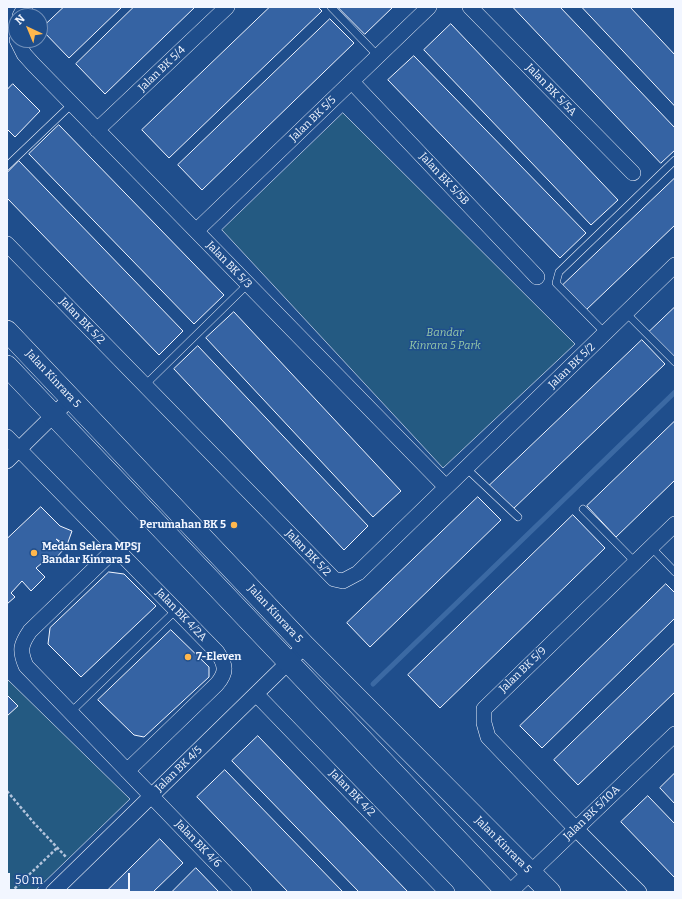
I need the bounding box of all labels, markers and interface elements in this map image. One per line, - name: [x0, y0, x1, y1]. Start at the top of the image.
- north arrow: [8, 8, 48, 48]
- text: N: [12, 12, 28, 27]
- street label: Jalan BK 5/4: [136, 43, 188, 95]
- street label: Jalan BK 5/5A: [523, 61, 579, 119]
- street label: Jalan BK 5/5: [287, 94, 339, 144]
- street label: Jalan BK 5/5B: [416, 150, 472, 208]
- street label: Jalan BK 5/3: [203, 239, 255, 291]
- street label: Jalan BK 5/2: [57, 295, 107, 347]
- park label: Bandar Kinrara 5 Park: [409, 326, 481, 352]
- street label: Jalan BK 5/2: [546, 341, 598, 391]
- street label: Jalan Kinrara 5: [23, 347, 83, 411]
- place label: Perumahan BK 5: [140, 518, 226, 532]
- marker: Perumahan BK 5: [229, 520, 239, 530]
- street label: Jalan BK 5/2: [283, 527, 333, 579]
- place label: Medan Selera MPSJ Bandar Kinrara 5: [42, 540, 141, 566]
- marker: Medan Selera MPSJ Bandar Kinrara 5: [29, 548, 39, 558]
- street label: Jalan Kinrara 5: [245, 582, 305, 646]
- street label: Jalan BK 4/2A: [153, 586, 209, 644]
- street label: Jalan BK 5/9: [497, 644, 549, 696]
- place label: 7-Eleven: [196, 650, 241, 664]
- marker: 7-Eleven: [183, 652, 193, 662]
- street label: Jalan BK 4/5: [153, 743, 205, 795]
- street label: Jalan BK 4/2: [326, 767, 378, 819]
- street label: Jalan BK 5/10A: [561, 783, 623, 843]
- street label: Jalan Kinrara 5: [472, 814, 534, 876]
- street label: Jalan BK 4/6: [172, 818, 224, 870]
- scale bar: [10, 865, 132, 891]
- text: 50 m: [15, 873, 43, 887]

